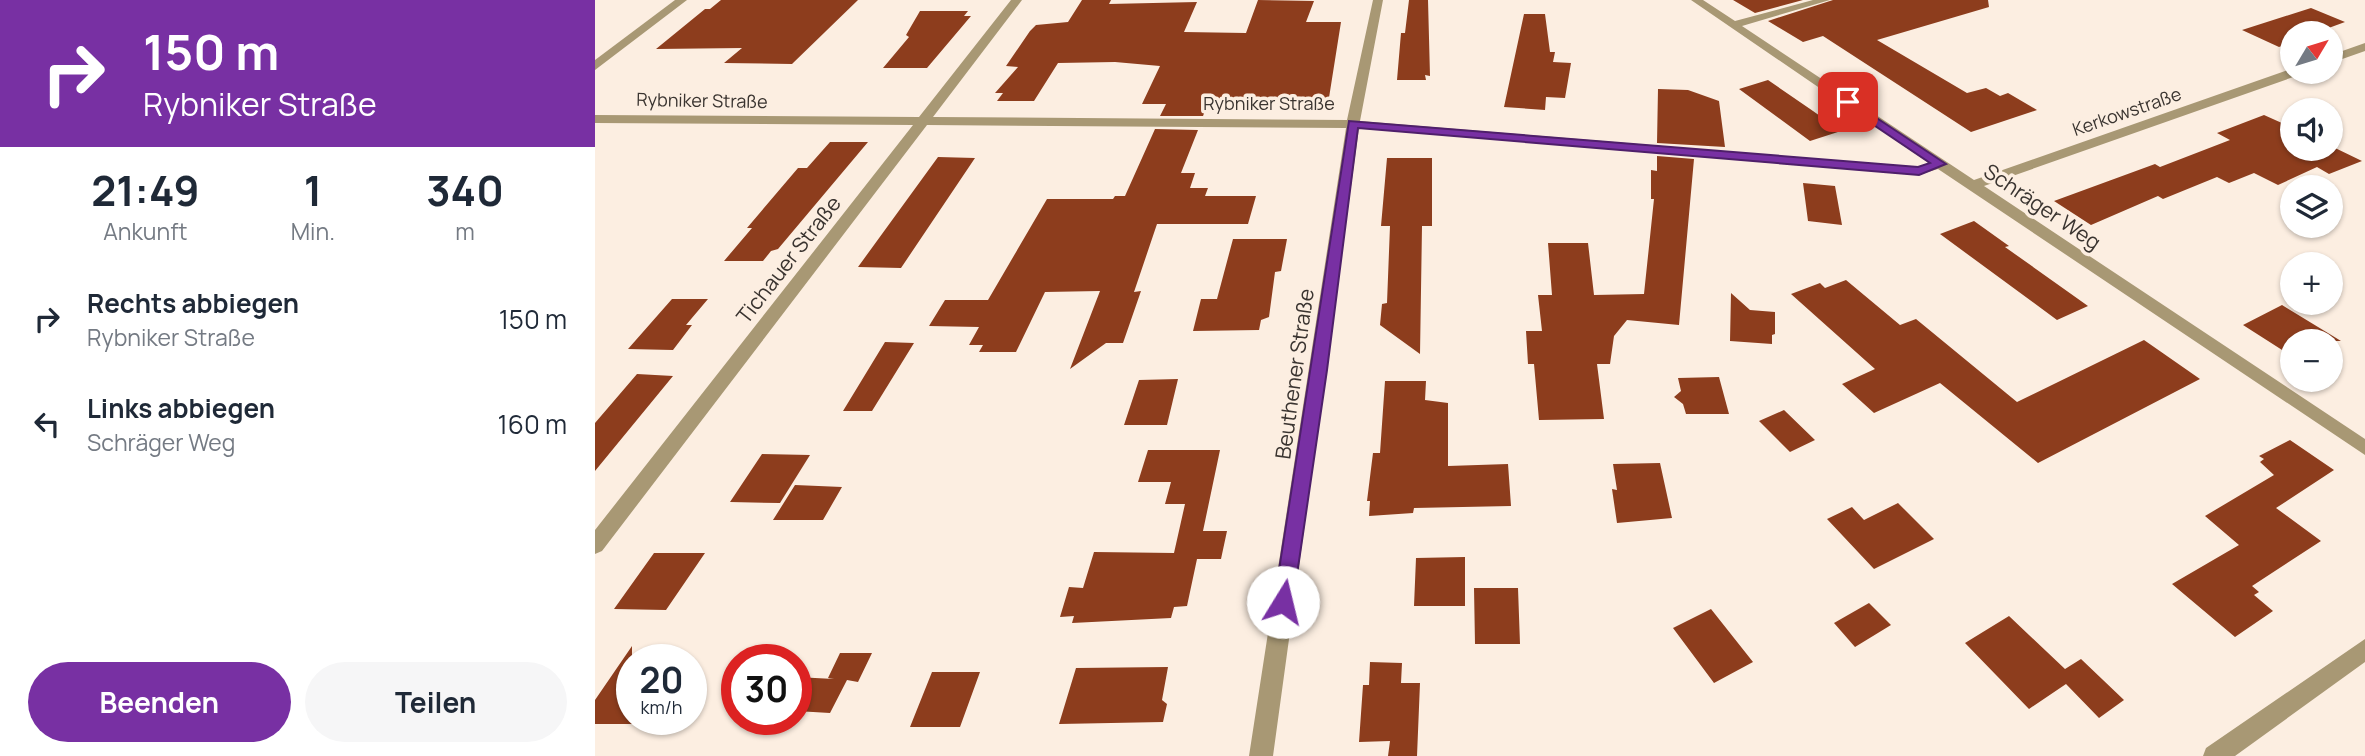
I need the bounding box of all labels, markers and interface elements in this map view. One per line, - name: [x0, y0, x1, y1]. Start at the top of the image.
- text: 150 m: [143, 18, 279, 85]
- north arrow: [2280, 21, 2343, 84]
- map controls: [2280, 21, 2343, 392]
- icon: right: [28, 28, 119, 119]
- pin: [1818, 72, 1878, 132]
- street label: Kerkowstraße: [2069, 81, 2184, 141]
- text: Rybniker Straße: [143, 82, 377, 126]
- icon: arrive: [1829, 83, 1867, 121]
- street label: Rybniker Straße: [636, 87, 768, 113]
- street label: Rybniker Straße: [1203, 91, 1335, 115]
- button: sound: [2280, 98, 2343, 161]
- street label: Schräger Weg: [1979, 157, 2107, 256]
- text: 21:49: [91, 161, 200, 219]
- text: 1: [304, 161, 322, 219]
- text: 340: [426, 161, 504, 219]
- button: layers: [2280, 175, 2343, 238]
- street label: Tichauer Straße: [730, 190, 847, 329]
- text: Ankunft: [103, 215, 188, 247]
- text: Min.: [291, 215, 335, 247]
- text: m: [455, 215, 475, 247]
- button: +: [2280, 252, 2343, 315]
- text: Rechts abbiegen: [87, 285, 299, 321]
- street label: Beuthener Straße: [1268, 287, 1320, 461]
- icon: right: [28, 300, 66, 338]
- text: 150 m: [499, 301, 567, 337]
- text: Rybniker Straße: [87, 321, 255, 353]
- button: −: [2280, 329, 2343, 392]
- text: Links abbiegen: [87, 390, 275, 426]
- icon: left: [28, 405, 66, 443]
- text: 160 m: [498, 406, 567, 442]
- text: Schräger Weg: [87, 426, 235, 458]
- position arrow: [1246, 565, 1320, 639]
- speed limit sign: 30: [721, 644, 812, 735]
- text: 20: [640, 656, 683, 704]
- button: Beenden: [28, 662, 291, 742]
- button: Teilen: [305, 662, 567, 742]
- text: km/h: [641, 695, 682, 719]

